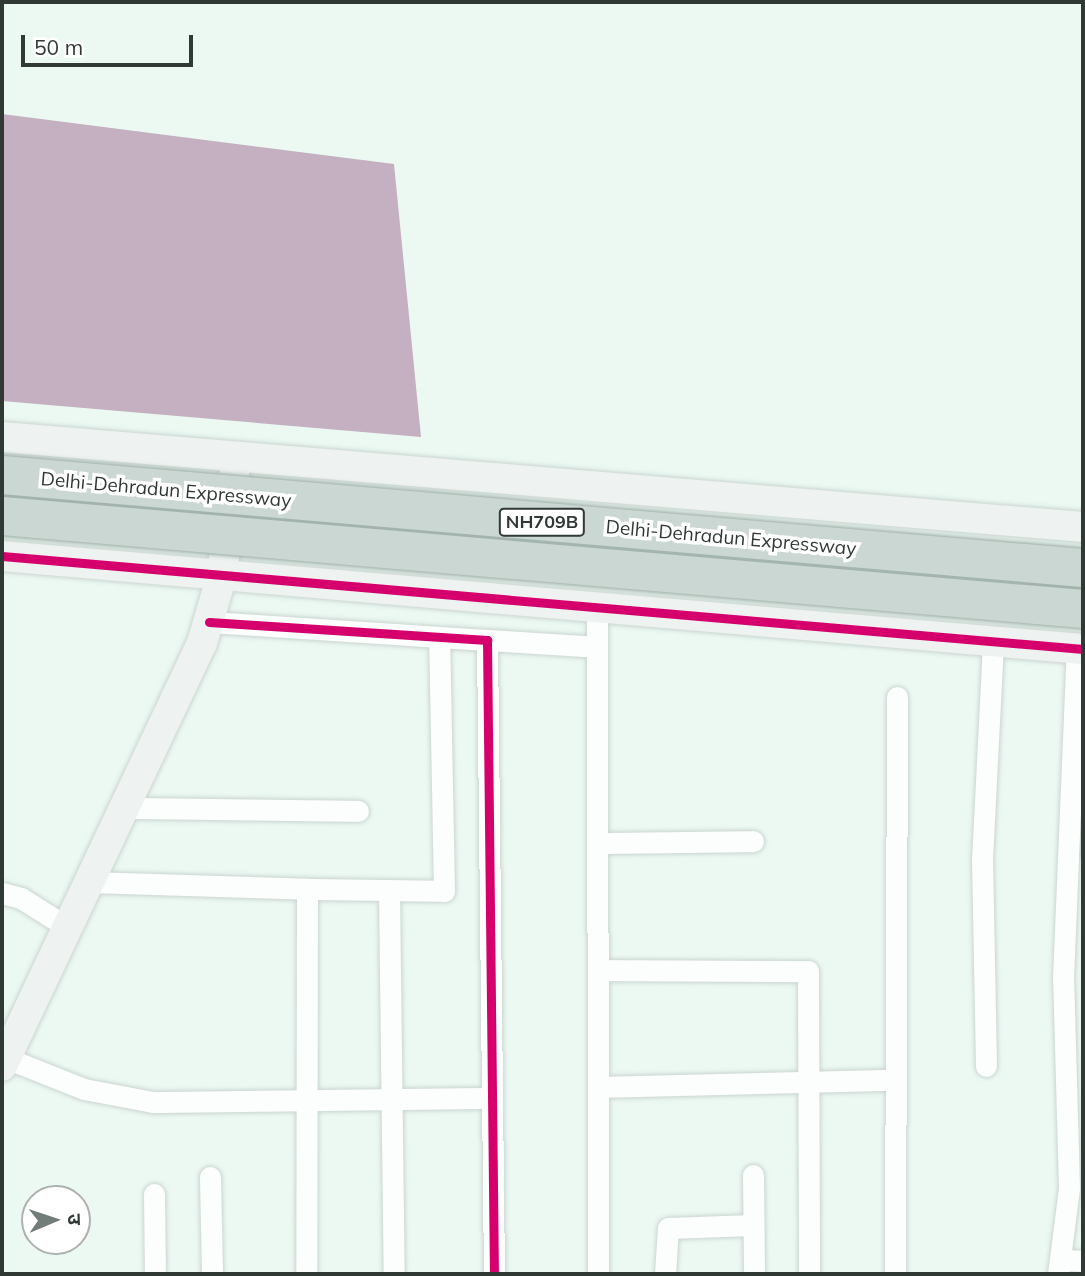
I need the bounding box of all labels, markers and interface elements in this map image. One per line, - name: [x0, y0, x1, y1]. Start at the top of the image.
- scale bar: [24, 21, 196, 65]
- text: 50 m: [34, 34, 83, 60]
- street label: Delhi-Dehradun Expressway: [40, 468, 292, 512]
- road number: NH709B: [498, 508, 586, 536]
- street label: Delhi-Dehradun Expressway: [605, 516, 857, 560]
- north arrow: [21, 1185, 91, 1255]
- text: उ: [63, 1213, 87, 1225]

